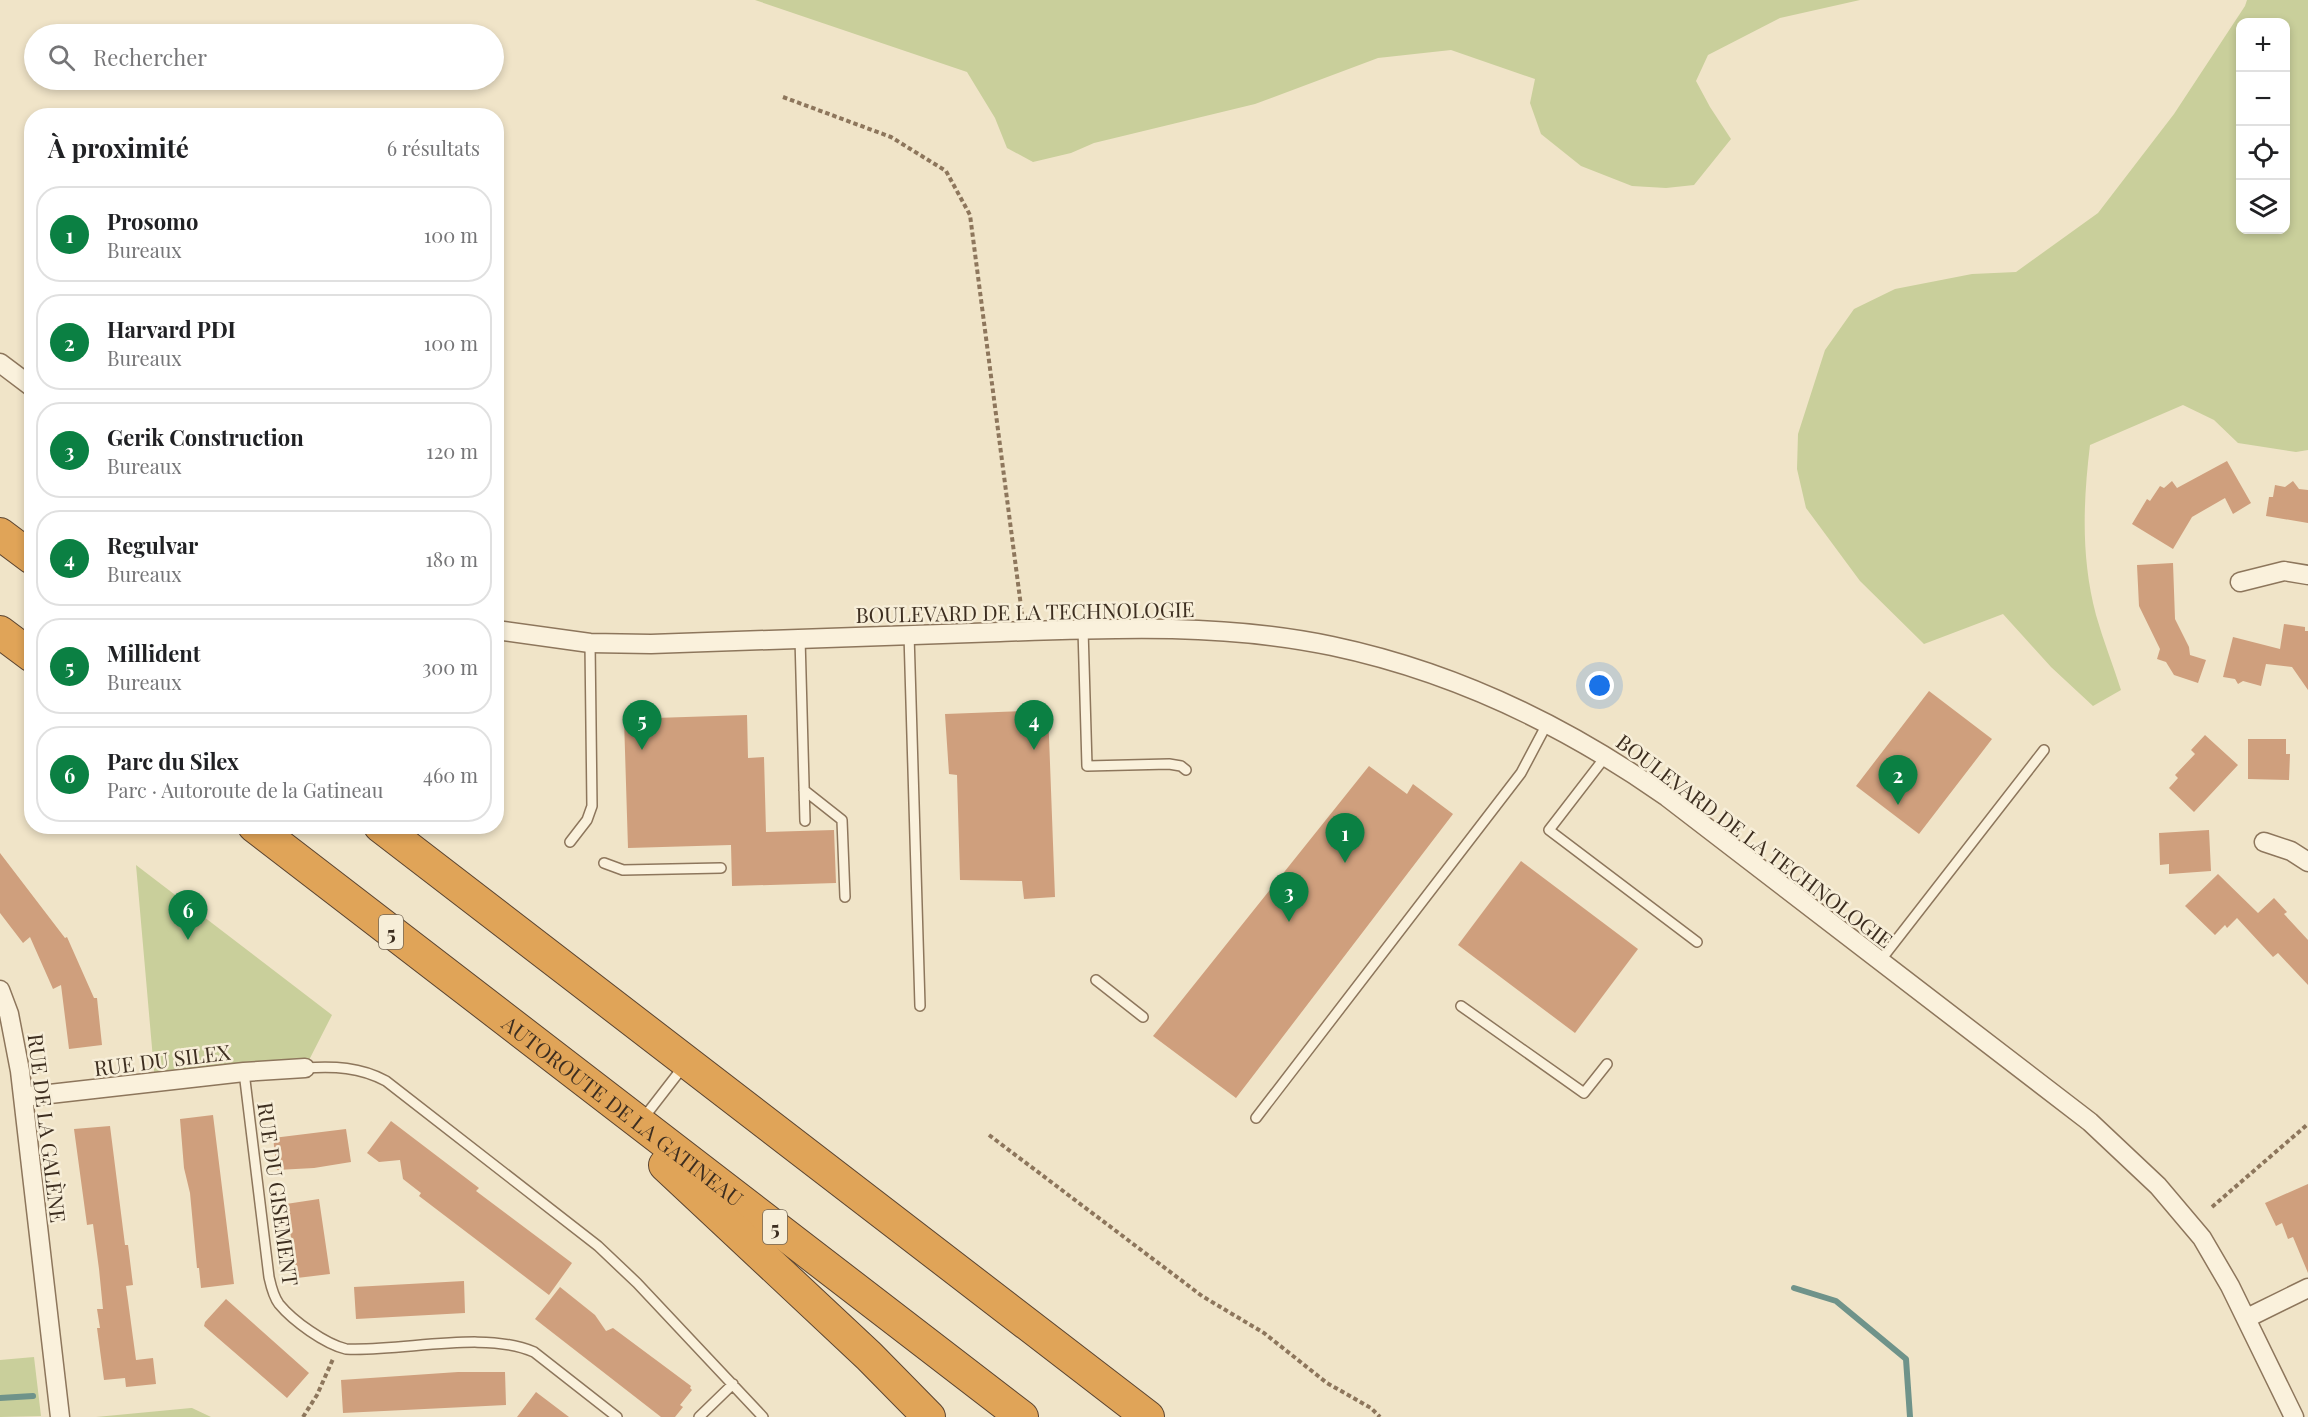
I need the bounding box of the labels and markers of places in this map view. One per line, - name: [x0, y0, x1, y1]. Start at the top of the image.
- pin: 5: [622, 700, 662, 750]
- pin: 4: [1014, 700, 1054, 750]
- pin: 2: [1878, 756, 1918, 805]
- pin: 1: [1326, 814, 1364, 863]
- pin: 3: [1270, 872, 1308, 922]
- pin: 6: [168, 890, 207, 940]

